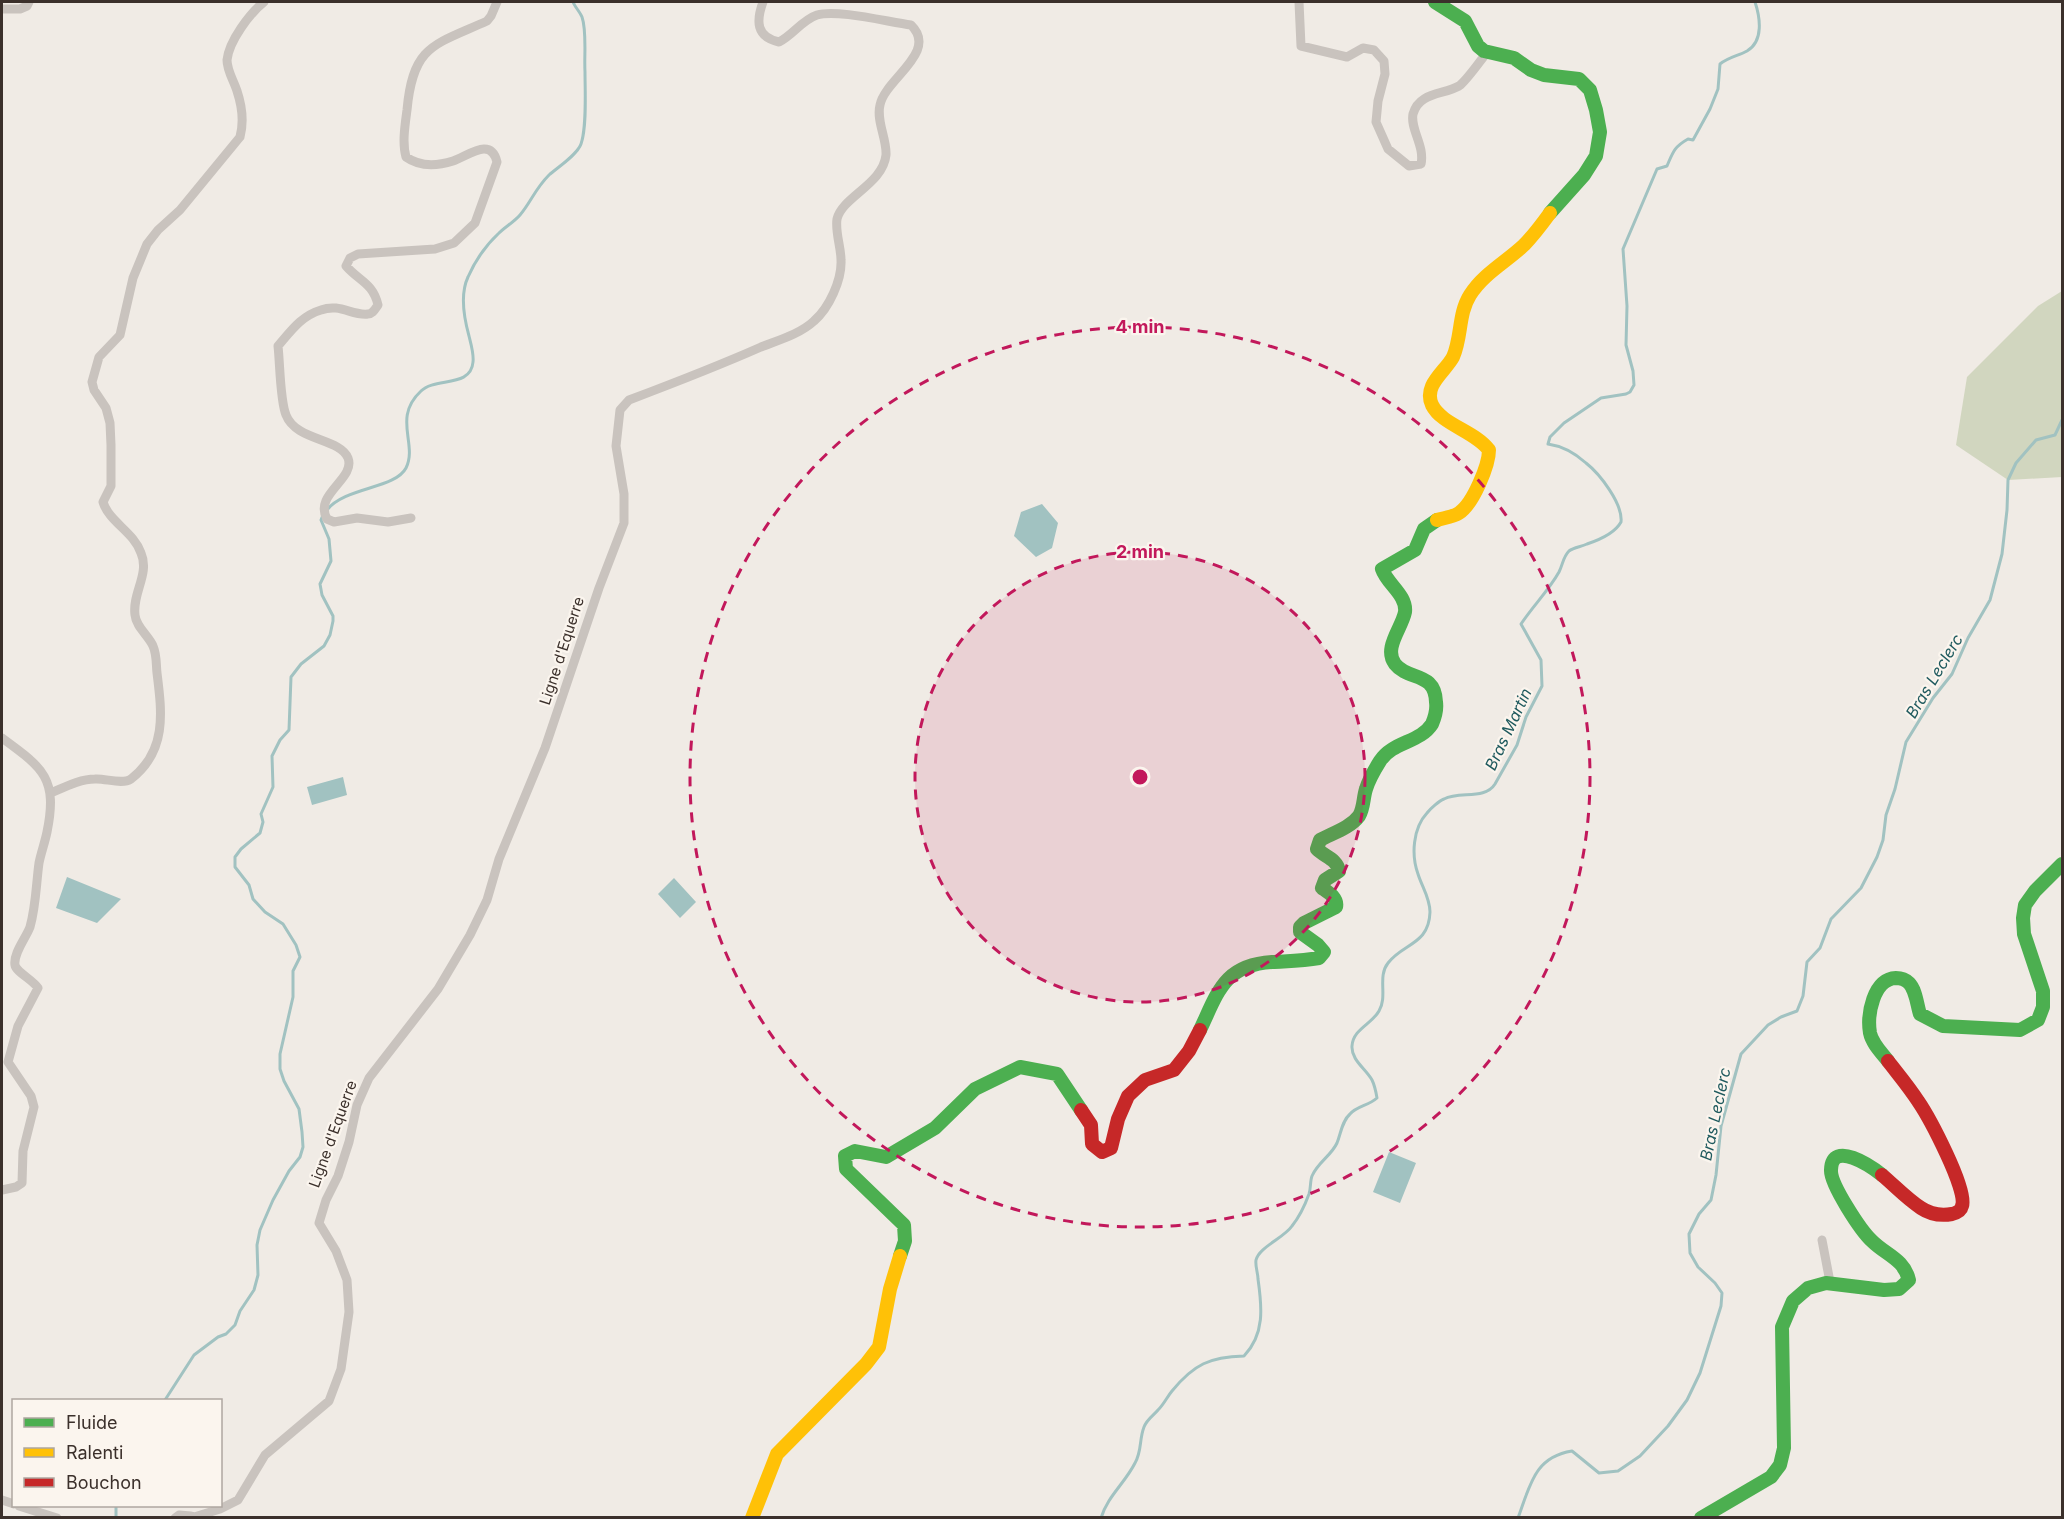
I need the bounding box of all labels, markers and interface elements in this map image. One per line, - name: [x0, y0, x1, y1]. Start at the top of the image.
- text: 4 min: [1116, 316, 1164, 337]
- text: 2 min: [1116, 541, 1164, 562]
- street label: Ligne d'Equerre: [535, 594, 588, 707]
- water label: Bras Leclerc: [1901, 630, 1967, 722]
- water label: Bras Martin: [1480, 685, 1536, 773]
- centre of rings: [1130, 767, 1150, 787]
- water label: Bras Leclerc: [1695, 1066, 1735, 1162]
- street label: Ligne d'Equerre: [304, 1078, 361, 1190]
- legend: [12, 1399, 222, 1507]
- text: Fluide: [66, 1412, 118, 1433]
- text: Ralenti: [66, 1442, 123, 1463]
- text: Bouchon: [66, 1472, 142, 1493]

